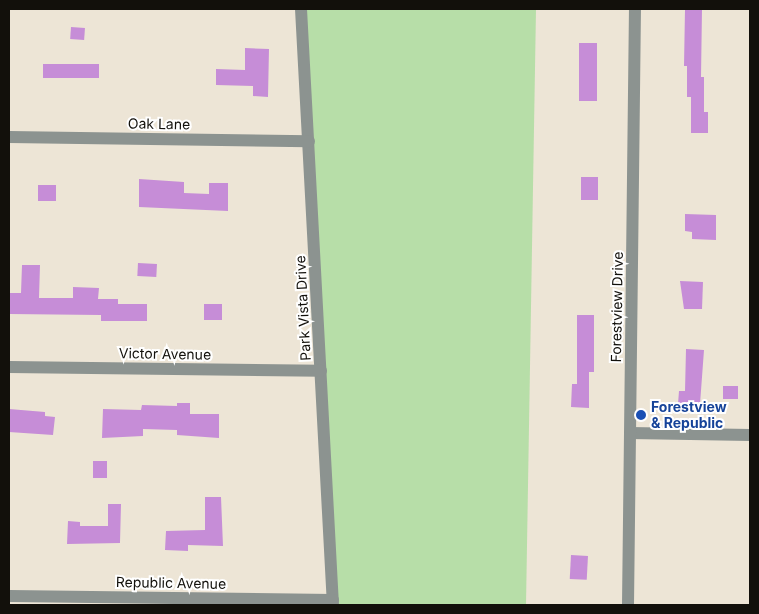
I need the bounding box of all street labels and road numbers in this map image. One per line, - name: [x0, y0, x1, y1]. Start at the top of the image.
- street label: Oak Lane: [128, 115, 190, 133]
- street label: Forestview Drive: [608, 251, 626, 363]
- street label: Park Vista Drive: [292, 255, 314, 361]
- street label: Victor Avenue: [119, 345, 211, 363]
- street label: Republic Avenue: [116, 574, 226, 592]

